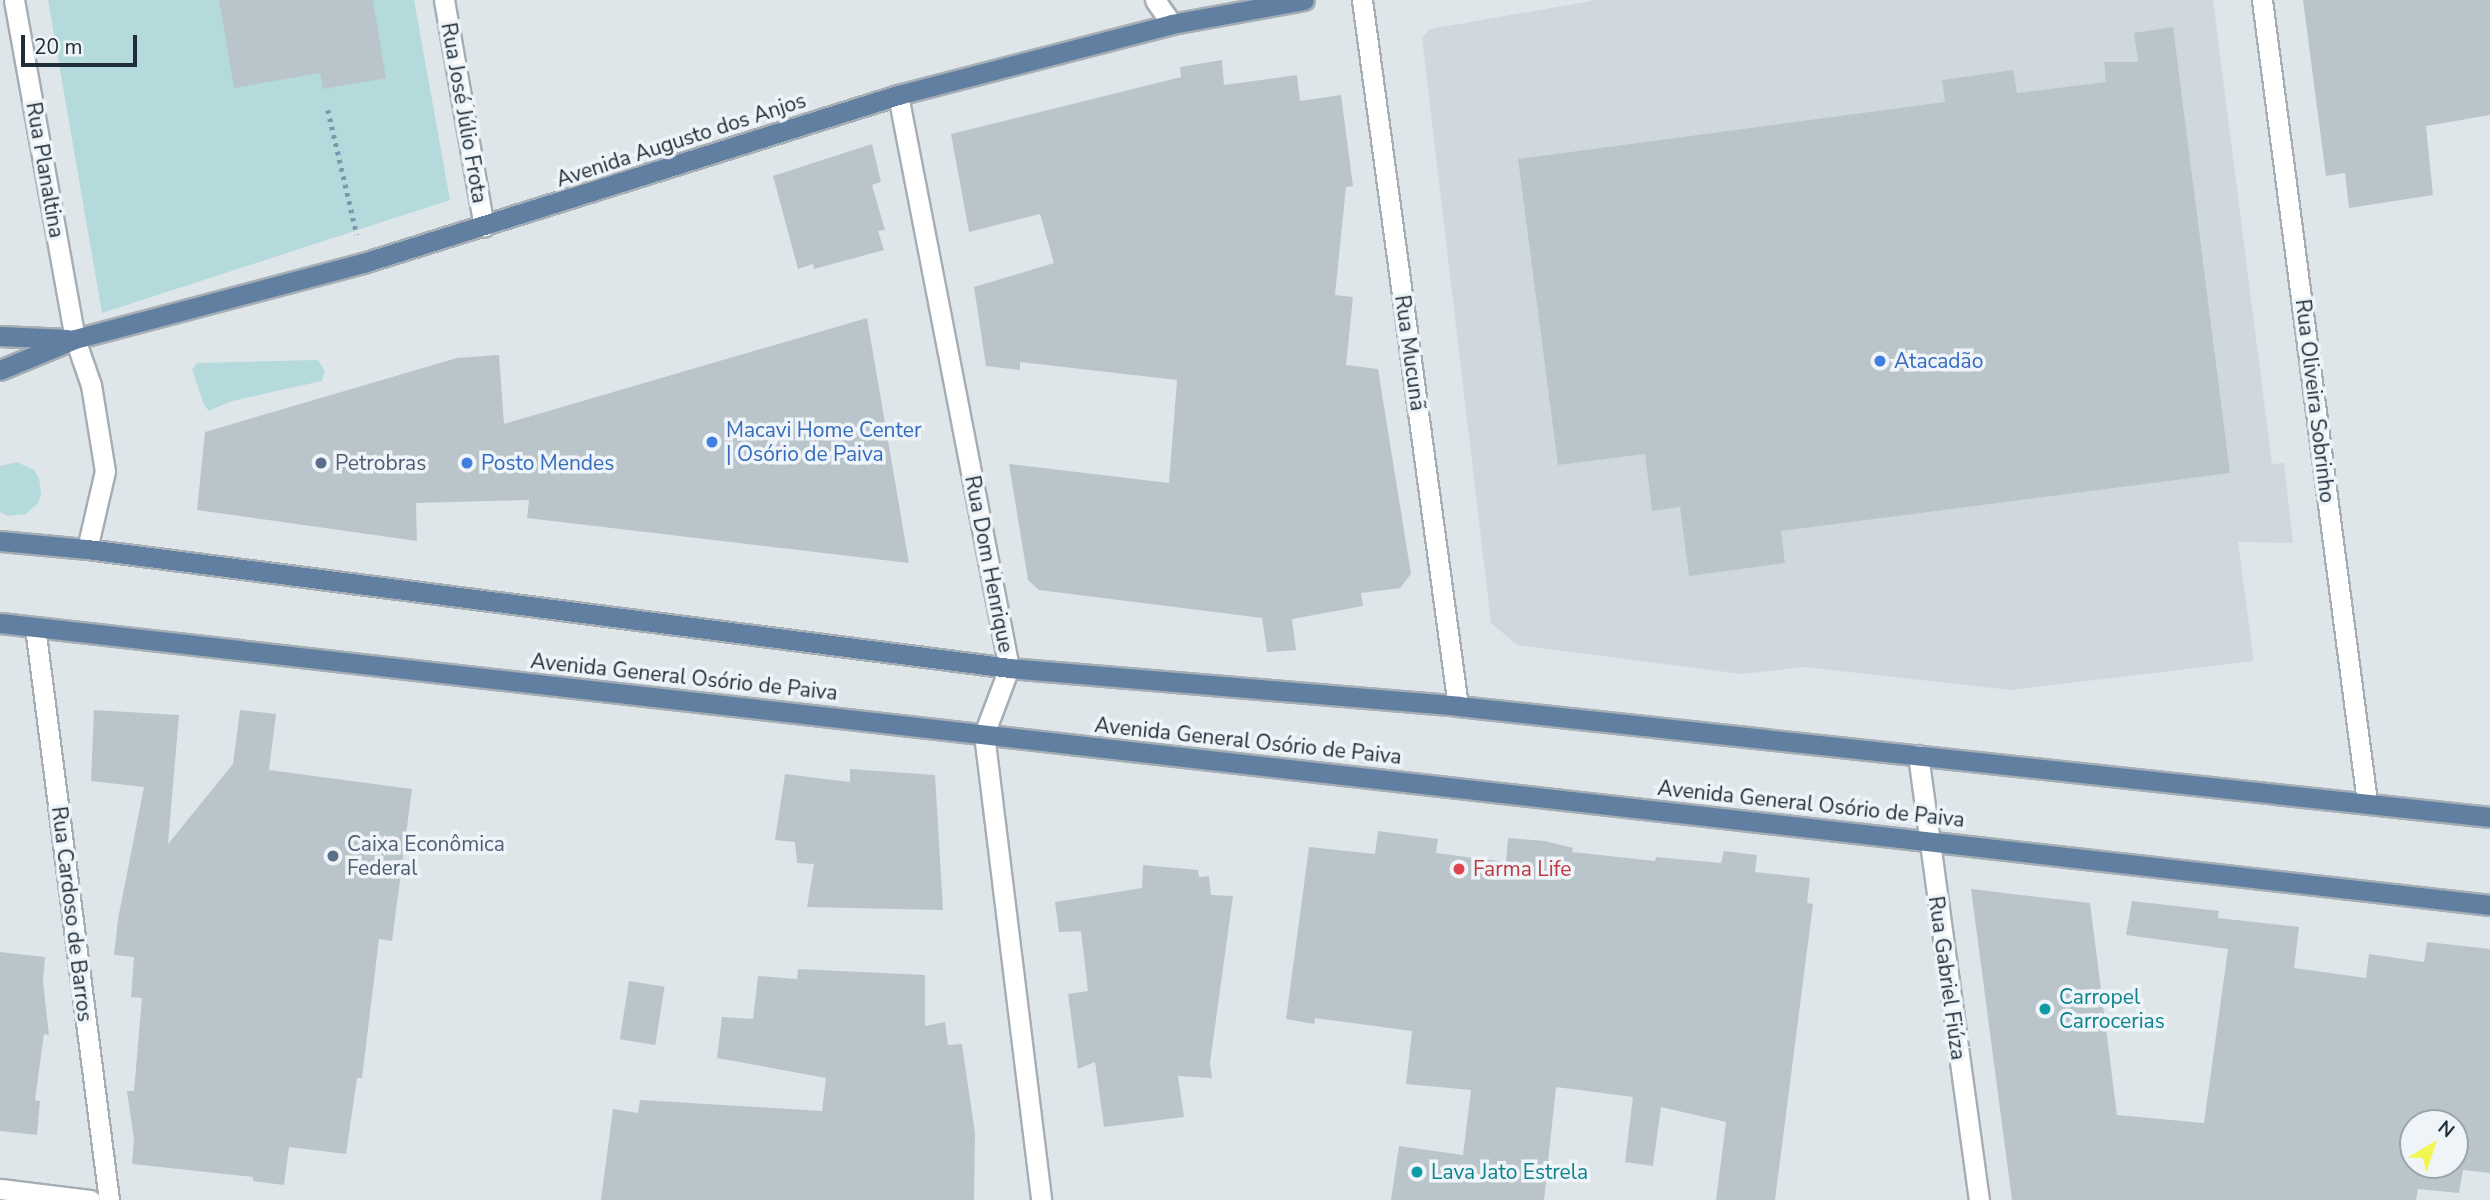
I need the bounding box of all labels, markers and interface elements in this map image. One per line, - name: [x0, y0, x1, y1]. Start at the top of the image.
- scale bar: [24, 21, 140, 65]
- street label: Rua José Júlio Frota: [436, 21, 492, 205]
- text: 20 m: [34, 33, 83, 61]
- street label: Avenida Augusto dos Anjos: [553, 88, 809, 192]
- street label: Rua Planaltina: [21, 100, 69, 240]
- street label: Rua Mucunã: [1389, 293, 1431, 413]
- street label: Rua Oliveira Sobrinho: [2290, 298, 2340, 504]
- place label: Atacadão: [1894, 348, 1983, 374]
- marker: Atacadão: [1872, 353, 1888, 369]
- place label: Macavi Home Center | Osório de Paiva: [726, 417, 921, 467]
- marker: Macavi Home Center | Osório de Paiva: [704, 434, 720, 450]
- place label: Petrobras: [335, 450, 426, 476]
- place label: Posto Mendes: [481, 450, 614, 476]
- marker: Petrobras: [313, 455, 329, 471]
- marker: Posto Mendes: [459, 455, 475, 471]
- street label: Rua Dom Henrique: [959, 473, 1019, 655]
- street label: Avenida General Osório de Paiva: [529, 648, 839, 706]
- street label: Avenida General Osório de Paiva: [1093, 712, 1403, 770]
- street label: Avenida General Osório de Paiva: [1656, 775, 1966, 833]
- street label: Rua Cardoso de Barros: [46, 805, 98, 1023]
- place label: Caixa Econômica Federal: [347, 831, 505, 881]
- marker: Caixa Econômica Federal: [325, 848, 341, 864]
- place label: Farma Life: [1473, 856, 1571, 882]
- marker: Farma Life: [1451, 861, 1467, 877]
- street label: Rua Gabriel Fiúza: [1923, 895, 1971, 1061]
- place label: Carropel Carrocerias: [2059, 984, 2165, 1034]
- marker: Carropel Carrocerias: [2037, 1001, 2053, 1017]
- north arrow: [2399, 1109, 2469, 1179]
- text: N: [2432, 1115, 2460, 1144]
- place label: Lava Jato Estrela: [1431, 1159, 1588, 1185]
- marker: Lava Jato Estrela: [1409, 1164, 1425, 1180]

